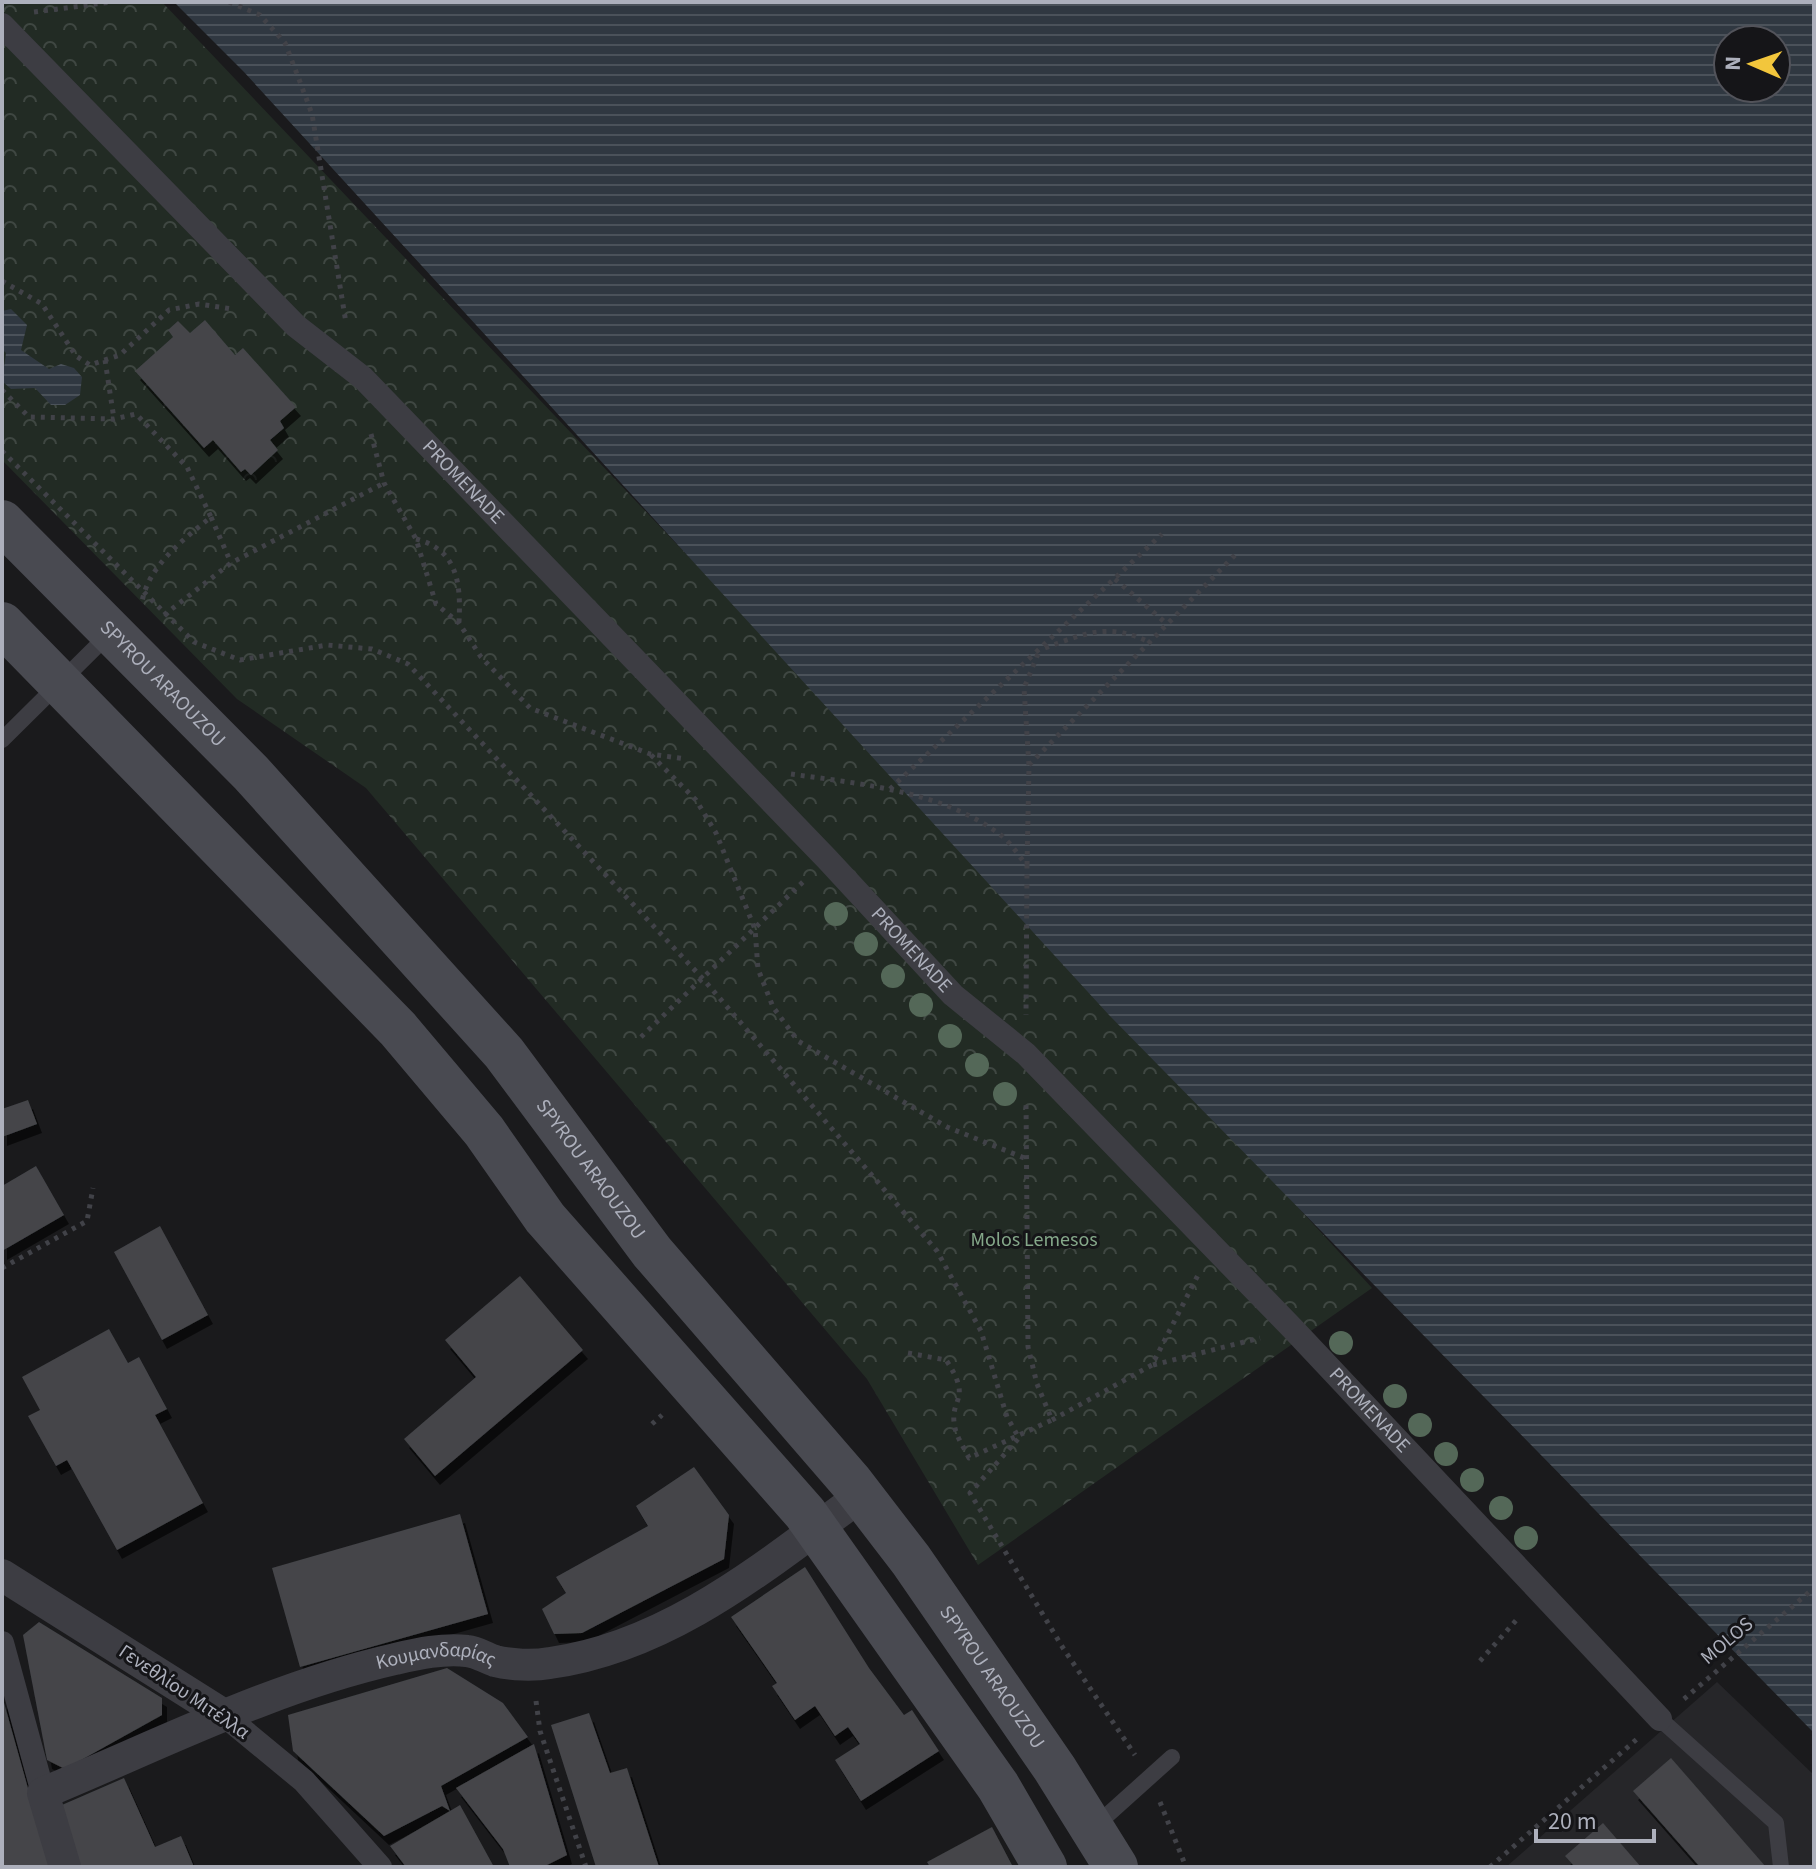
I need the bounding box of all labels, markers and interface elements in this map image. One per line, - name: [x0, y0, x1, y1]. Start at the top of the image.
- north arrow: [1712, 24, 1792, 104]
- text: N: [1717, 55, 1749, 71]
- street label: PROMENADE: [416, 433, 511, 530]
- street label: SPYROU ARAOUZOU: [93, 614, 232, 754]
- street label: PROMENADE: [864, 901, 958, 999]
- street label: SPYROU ARAOUZOU: [529, 1093, 652, 1245]
- park label: Molos Lemesos: [970, 1226, 1098, 1254]
- street label: PROMENADE: [1322, 1361, 1417, 1459]
- street label: SPYROU ARAOUZOU: [933, 1600, 1051, 1755]
- street label: MOLOS: [1695, 1611, 1759, 1671]
- street label: Κουμανδαρίας: [373, 1636, 501, 1677]
- street label: Γενεθλίου Μιτέλλα: [113, 1638, 255, 1746]
- scale bar: [1536, 1793, 1654, 1843]
- text: 20 m: [1548, 1804, 1597, 1839]

